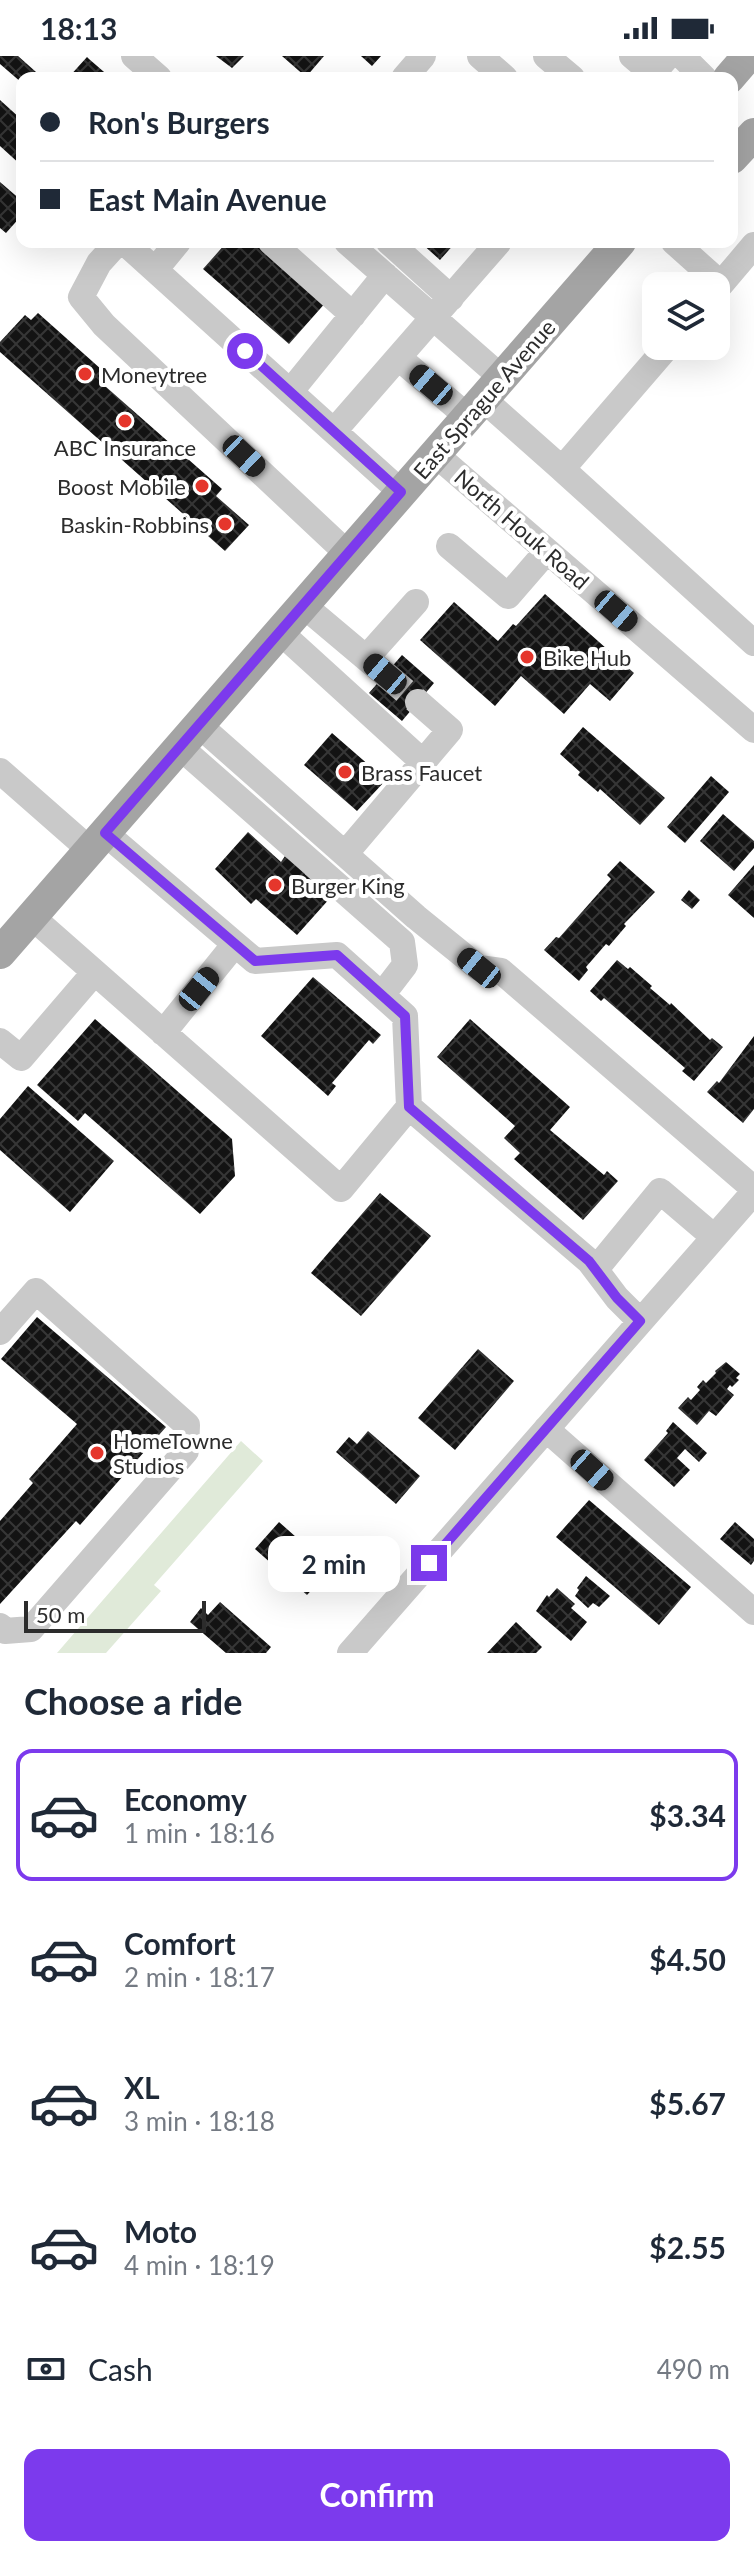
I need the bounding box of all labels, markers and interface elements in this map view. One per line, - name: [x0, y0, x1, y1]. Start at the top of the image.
- text: 18:13: [40, 10, 117, 46]
- text: Ron's Burgers: [88, 104, 270, 140]
- text: East Main Avenue: [88, 181, 327, 217]
- map controls: [642, 272, 730, 360]
- button: layers: [642, 272, 730, 360]
- street label: East Sprague Avenue: [407, 314, 561, 484]
- route start: [227, 333, 263, 369]
- car: [405, 360, 457, 410]
- place label: Moneytree: [101, 361, 207, 388]
- marker: Moneytree: [76, 365, 94, 383]
- marker: ABC Insurance: [116, 412, 134, 430]
- car: [218, 431, 270, 481]
- place label: ABC Insurance: [54, 434, 196, 461]
- street label: North Houk Road: [449, 463, 595, 595]
- place label: Boost Mobile: [57, 473, 186, 500]
- marker: Boost Mobile: [193, 477, 211, 495]
- place label: Baskin-Robbins: [60, 511, 209, 538]
- marker: Baskin-Robbins: [216, 515, 234, 533]
- car: [590, 586, 642, 636]
- place label: Bike Hub: [543, 644, 631, 671]
- marker: Bike Hub: [518, 648, 536, 666]
- car: [359, 649, 411, 699]
- place label: Brass Faucet: [361, 759, 482, 786]
- marker: Brass Faucet: [336, 763, 354, 781]
- place label: Burger King: [291, 872, 405, 899]
- marker: Burger King: [266, 876, 284, 894]
- car: [453, 944, 505, 992]
- car: [175, 963, 223, 1015]
- place label: HomeTowne Studios: [113, 1427, 233, 1479]
- marker: HomeTowne Studios: [88, 1444, 106, 1462]
- car: [566, 1445, 618, 1495]
- callout: 2 min: [269, 1535, 401, 1591]
- route end: [411, 1545, 447, 1581]
- text: 2 min: [302, 1548, 366, 1580]
- scale bar: [24, 1597, 206, 1633]
- text: 50 m: [36, 1601, 85, 1628]
- text: Choose a ride: [24, 1679, 243, 1723]
- icon: car: [28, 1779, 100, 1851]
- text: Economy: [124, 1781, 247, 1817]
- text: $3.34: [649, 1797, 726, 1833]
- text: 1 min · 18:16: [124, 1817, 275, 1849]
- icon: car: [28, 1923, 100, 1995]
- text: Comfort: [124, 1925, 236, 1961]
- text: $4.50: [649, 1941, 726, 1977]
- text: 2 min · 18:17: [124, 1961, 275, 1993]
- icon: car: [28, 2067, 100, 2139]
- text: XL: [124, 2069, 160, 2105]
- text: $5.67: [649, 2085, 726, 2121]
- text: 3 min · 18:18: [124, 2105, 275, 2137]
- icon: car: [28, 2211, 100, 2283]
- text: Moto: [124, 2213, 197, 2249]
- text: $2.55: [649, 2229, 726, 2265]
- text: 4 min · 18:19: [124, 2249, 275, 2281]
- icon: cash: [24, 2347, 68, 2391]
- text: Cash: [88, 2351, 153, 2387]
- text: 490 m: [657, 2353, 730, 2385]
- button: Confirm: [24, 2449, 730, 2541]

